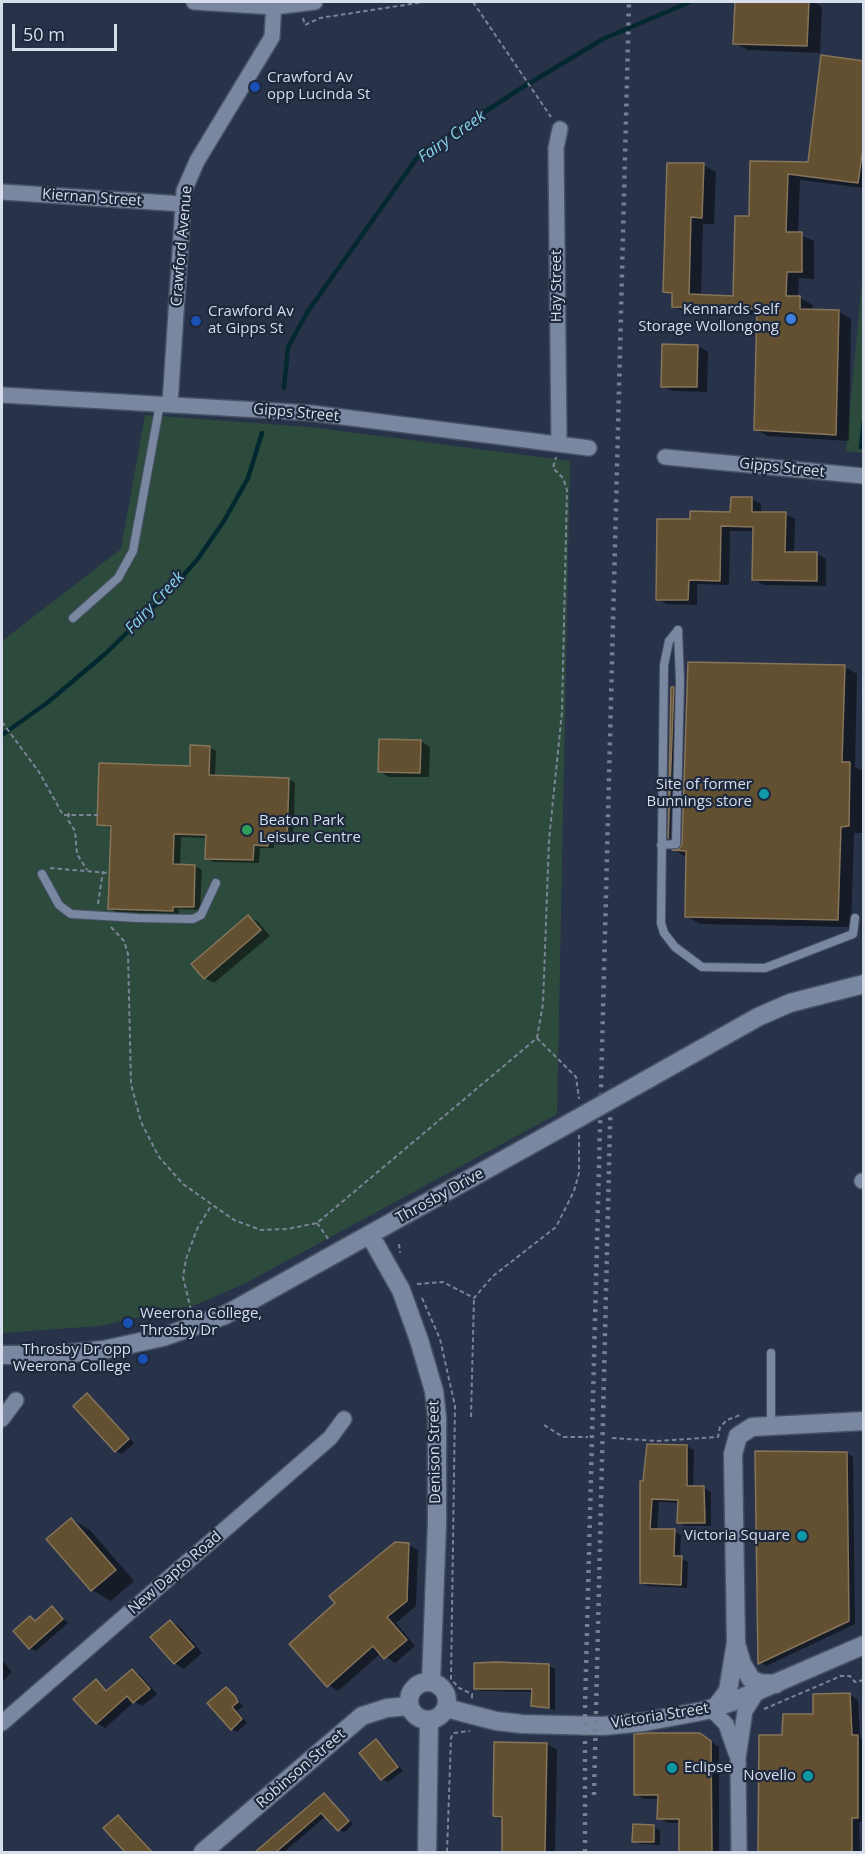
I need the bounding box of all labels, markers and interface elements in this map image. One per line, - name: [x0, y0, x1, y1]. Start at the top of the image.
- scale bar: [15, 12, 120, 50]
- text: 50 m: [23, 22, 65, 46]
- place label: Crawford Av opp Lucinda St: [267, 69, 370, 104]
- marker: Crawford Av opp Lucinda St: [248, 80, 262, 94]
- water label: Fairy Creek: [415, 107, 489, 167]
- street label: Crawford Avenue: [168, 185, 196, 307]
- street label: Kiernan Street: [41, 186, 143, 210]
- street label: Hay Street: [548, 250, 566, 322]
- place label: Kennards Self Storage Wollongong: [638, 301, 779, 336]
- place label: Crawford Av at Gipps St: [208, 303, 294, 338]
- marker: Kennards Self Storage Wollongong: [784, 312, 798, 326]
- marker: Crawford Av at Gipps St: [189, 314, 203, 328]
- street label: Gipps Street: [252, 400, 340, 426]
- street label: Gipps Street: [738, 455, 826, 481]
- water label: Fairy Creek: [121, 568, 189, 638]
- place label: Site of former Bunnings store: [646, 776, 752, 811]
- marker: Site of former Bunnings store: [757, 787, 771, 801]
- place label: Beaton Park Leisure Centre: [259, 812, 361, 847]
- marker: Beaton Park Leisure Centre: [240, 823, 254, 837]
- street label: Throsby Drive: [393, 1165, 487, 1227]
- place label: Weerona College, Throsby Dr: [140, 1305, 262, 1340]
- marker: Weerona College, Throsby Dr: [121, 1316, 135, 1330]
- place label: Throsby Dr opp Weerona College: [13, 1341, 131, 1376]
- marker: Throsby Dr opp Weerona College: [136, 1352, 150, 1366]
- street label: Denison Street: [425, 1400, 445, 1504]
- place label: Victoria Square: [684, 1527, 790, 1545]
- street label: New Dapto Road: [125, 1528, 225, 1618]
- marker: Victoria Square: [795, 1529, 809, 1543]
- street label: Victoria Street: [610, 1699, 710, 1733]
- street label: Robinson Street: [253, 1726, 349, 1812]
- place label: Eclipse: [684, 1759, 732, 1777]
- marker: Eclipse: [665, 1761, 679, 1775]
- place label: Novello: [743, 1767, 796, 1785]
- marker: Novello: [801, 1769, 815, 1783]

